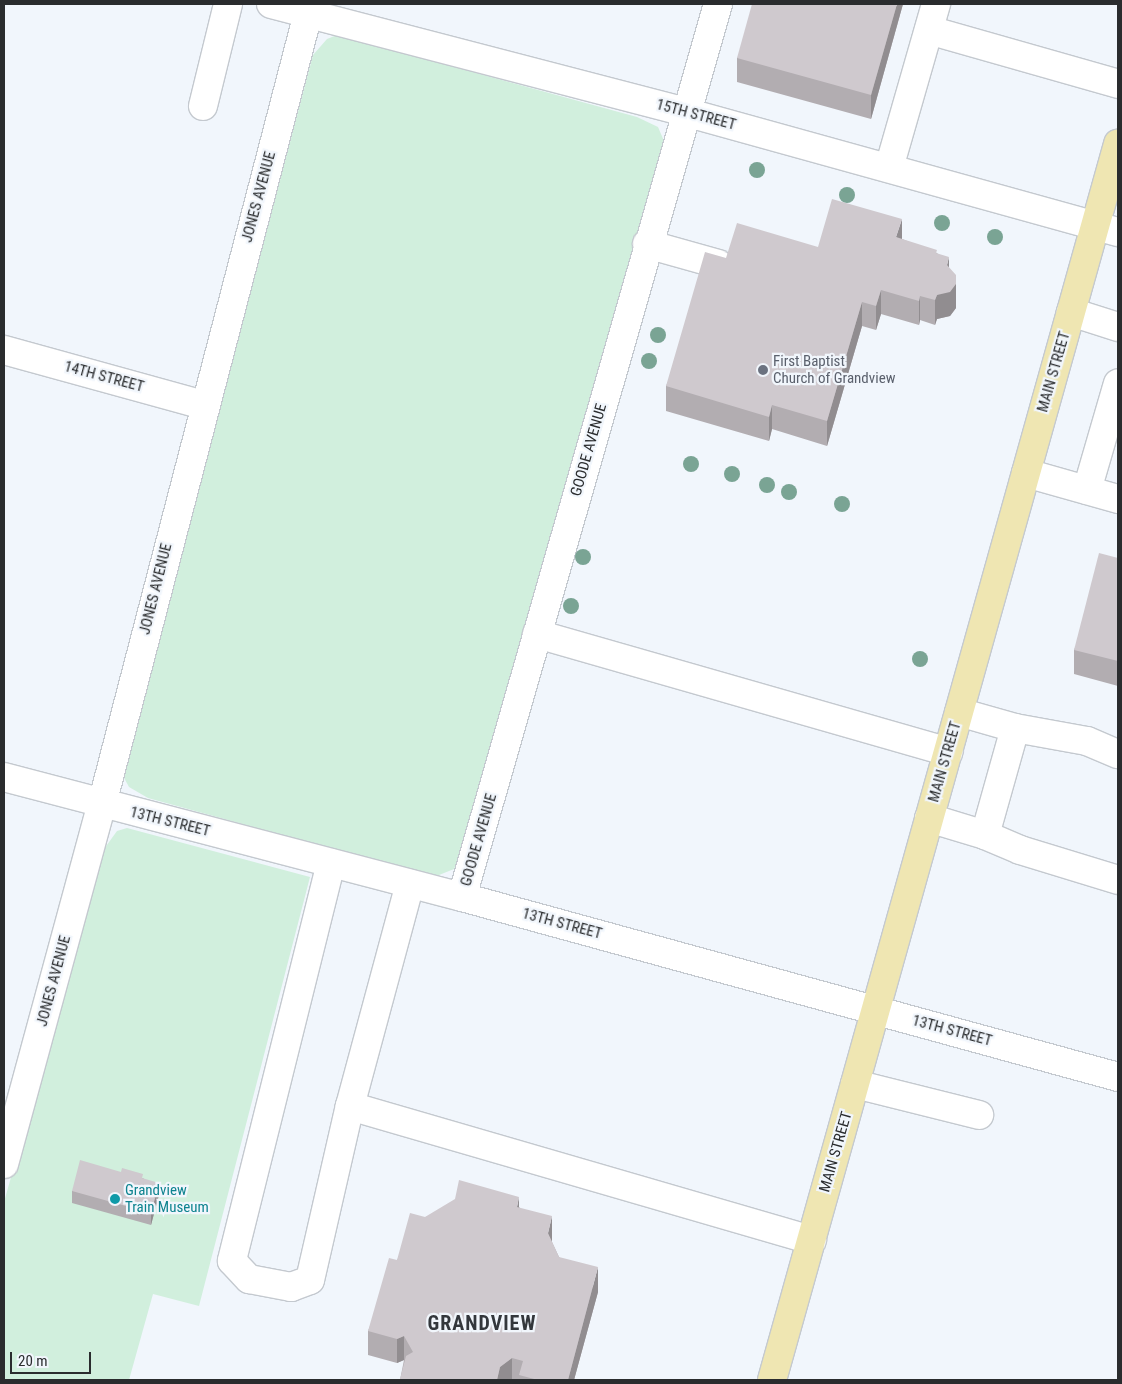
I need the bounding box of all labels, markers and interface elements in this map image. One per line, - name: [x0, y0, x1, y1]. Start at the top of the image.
- street label: 15TH STREET: [654, 96, 738, 134]
- street label: JONES AVENUE: [238, 150, 280, 244]
- street label: MAIN STREET: [1034, 330, 1074, 414]
- place label: First Baptist Church of Grandview: [773, 352, 895, 387]
- street label: 14TH STREET: [62, 358, 146, 396]
- marker: First Baptist Church of Grandview: [757, 364, 769, 376]
- street label: GOODE AVENUE: [567, 402, 611, 498]
- street label: JONES AVENUE: [136, 542, 176, 636]
- street label: MAIN STREET: [925, 720, 965, 804]
- street label: GOODE AVENUE: [457, 792, 501, 888]
- street label: 13TH STREET: [128, 803, 212, 841]
- street label: 13TH STREET: [520, 905, 604, 943]
- street label: JONES AVENUE: [33, 934, 75, 1028]
- street label: 13TH STREET: [910, 1012, 994, 1050]
- street label: MAIN STREET: [816, 1110, 856, 1194]
- place label: Grandview Train Museum: [125, 1181, 209, 1216]
- marker: Grandview Train Museum: [109, 1193, 121, 1205]
- district label: GRANDVIEW: [426, 1311, 538, 1335]
- scale bar: [12, 1342, 94, 1374]
- text: 20 m: [18, 1352, 48, 1370]

